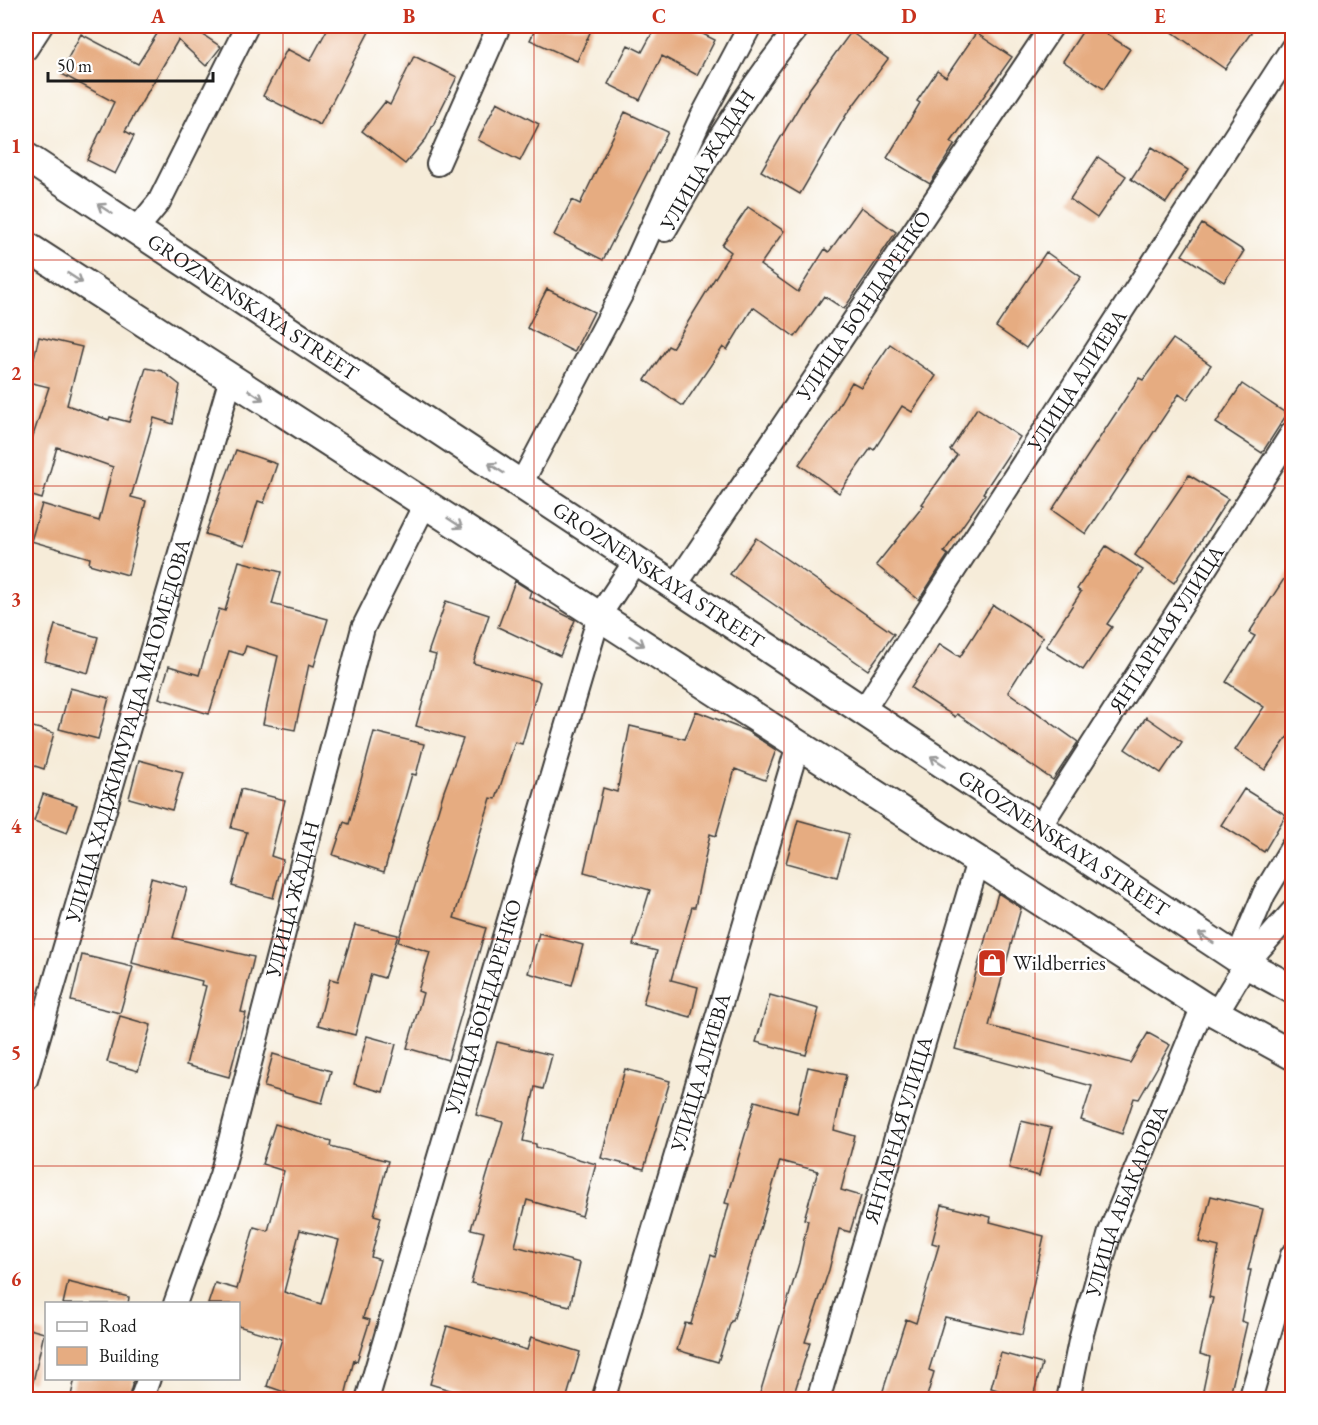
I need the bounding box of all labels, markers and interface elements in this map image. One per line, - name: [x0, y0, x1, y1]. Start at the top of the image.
- text: A: [150, 3, 166, 29]
- text: B: [403, 3, 415, 29]
- text: C: [652, 3, 666, 29]
- text: D: [901, 3, 917, 29]
- text: E: [1154, 3, 1166, 29]
- scale bar: [48, 45, 213, 83]
- text: 50 m: [57, 54, 92, 77]
- street label: УЛИЦА ЖАДАН: [653, 84, 761, 236]
- text: 1: [11, 133, 21, 159]
- one-way arrow: [97, 203, 114, 216]
- street label: УЛИЦА БОНДАРЕНКО: [789, 205, 937, 406]
- street label: GROZNENSKAYA STREET: [142, 227, 365, 387]
- one-way arrow: [66, 272, 83, 284]
- street label: УЛИЦА АЛИЕВА: [1020, 303, 1133, 457]
- text: 2: [11, 360, 22, 386]
- one-way arrow: [247, 389, 264, 401]
- one-way arrow: [487, 461, 504, 474]
- street label: GROZNENSKAYA STREET: [548, 495, 770, 655]
- one-way arrow: [447, 517, 464, 530]
- street label: УЛИЦА ХАДЖИМУРАДА МАГОМЕДОВА: [58, 535, 197, 927]
- street label: ЯНТАРНАЯ УЛИЦА: [1102, 540, 1230, 719]
- text: 3: [11, 586, 21, 612]
- one-way arrow: [628, 635, 645, 647]
- one-way arrow: [931, 755, 947, 767]
- street label: GROZNENSKAYA STREET: [953, 763, 1175, 923]
- text: 4: [11, 813, 22, 839]
- street label: УЛИЦА ЖАДАН: [259, 818, 325, 981]
- street label: УЛИЦА БОНДАРЕНКО: [438, 896, 527, 1119]
- one-way arrow: [1198, 932, 1215, 944]
- shop icon: Wildberries: [976, 947, 1008, 979]
- place label: Wildberries: [1013, 949, 1106, 976]
- street label: УЛИЦА АЛИЕВА: [663, 989, 737, 1155]
- street label: ЯНТАРНАЯ УЛИЦА: [857, 1032, 938, 1227]
- text: 5: [11, 1039, 21, 1065]
- street label: УЛИЦА АБАКАРОВА: [1079, 1100, 1174, 1301]
- text: 6: [11, 1266, 22, 1292]
- legend: [45, 1302, 240, 1380]
- text: Road: [99, 1314, 138, 1337]
- text: Building: [99, 1344, 159, 1367]

